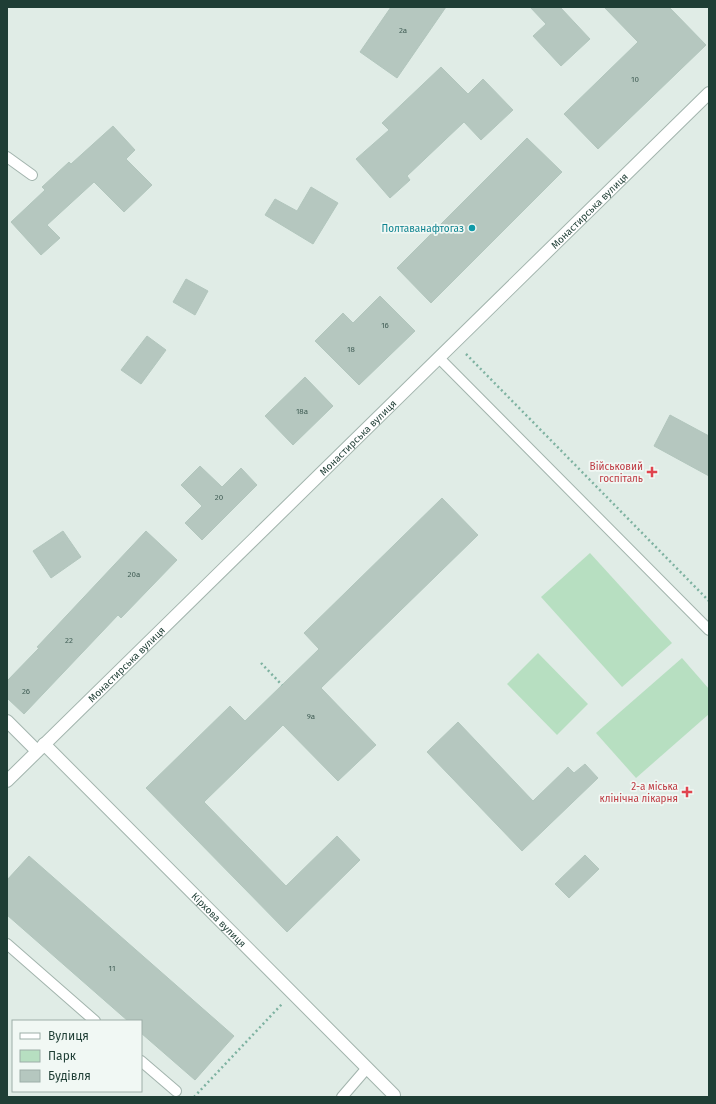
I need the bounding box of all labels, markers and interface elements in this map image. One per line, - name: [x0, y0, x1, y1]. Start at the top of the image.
- house number: 2а: [399, 26, 407, 35]
- house number: 10: [631, 75, 639, 84]
- street label: Монастирська вулиця: [549, 171, 631, 252]
- place label: Полтаванафтогаз: [382, 223, 464, 235]
- marker: Полтаванафтогаз: [467, 223, 477, 233]
- house number: 16: [381, 321, 389, 330]
- house number: 18: [347, 345, 356, 354]
- street label: Монастирська вулиця: [317, 398, 399, 478]
- house number: 18а: [296, 407, 308, 416]
- place label: Військовий госпіталь: [590, 460, 643, 485]
- marker: Військовий госпіталь: [646, 466, 658, 478]
- house number: 20: [215, 493, 224, 502]
- house number: 20а: [128, 570, 140, 579]
- street label: Монастирська вулиця: [86, 625, 168, 705]
- house number: 22: [65, 636, 73, 645]
- house number: 26: [22, 687, 30, 696]
- house number: 9а: [307, 712, 315, 721]
- place label: 2-а міська клінічна лікарня: [600, 780, 678, 805]
- marker: 2-а міська клінічна лікарня: [681, 786, 693, 798]
- street label: Кірхова вулиця: [189, 890, 248, 950]
- house number: 11: [109, 964, 115, 973]
- legend: [12, 1020, 142, 1092]
- text: Вулиця: [48, 1029, 89, 1043]
- text: Парк: [48, 1049, 77, 1063]
- text: Будівля: [48, 1069, 91, 1083]

